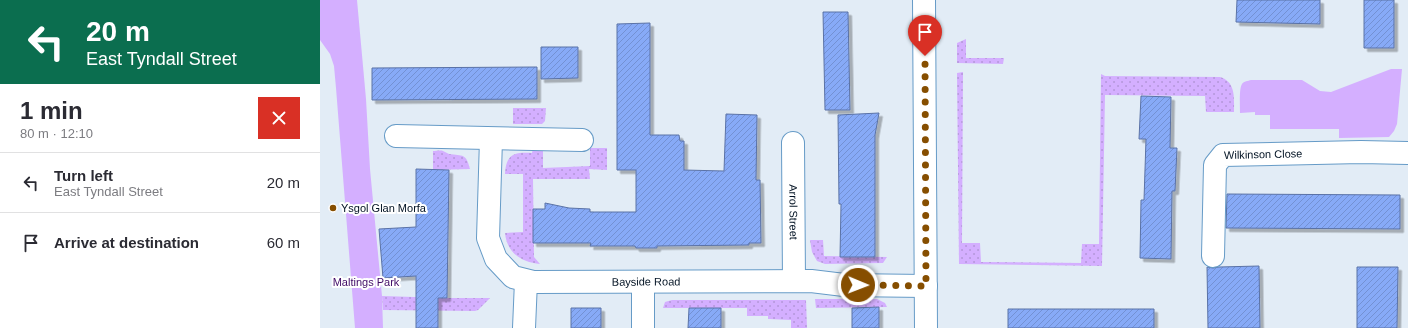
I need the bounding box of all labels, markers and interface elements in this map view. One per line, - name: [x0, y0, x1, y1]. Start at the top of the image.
- pin: [908, 15, 942, 56]
- icon: left: [20, 16, 72, 68]
- text: 20 m: [86, 16, 150, 47]
- icon: arrive: [914, 21, 936, 43]
- text: East Tyndall Street: [86, 49, 237, 69]
- text: 1 min: [20, 97, 83, 124]
- button: close: [258, 97, 300, 139]
- text: 80 m · 12:10: [20, 126, 93, 141]
- street label: Wilkinson Close: [1224, 147, 1302, 161]
- text: Turn left: [54, 167, 113, 184]
- icon: left: [20, 172, 42, 194]
- text: 20 m: [267, 174, 300, 191]
- text: East Tyndall Street: [54, 184, 163, 199]
- street label: Arrol Street: [787, 184, 800, 240]
- place label: Ysgol Glan Morfa: [341, 202, 427, 214]
- marker: Ysgol Glan Morfa: [328, 203, 338, 213]
- icon: arrive: [20, 232, 42, 254]
- text: Arrive at destination: [54, 234, 199, 251]
- text: 60 m: [267, 234, 300, 251]
- position arrow: [837, 264, 879, 306]
- street label: Bayside Road: [612, 275, 680, 288]
- park label: Maltings Park: [333, 276, 400, 288]

